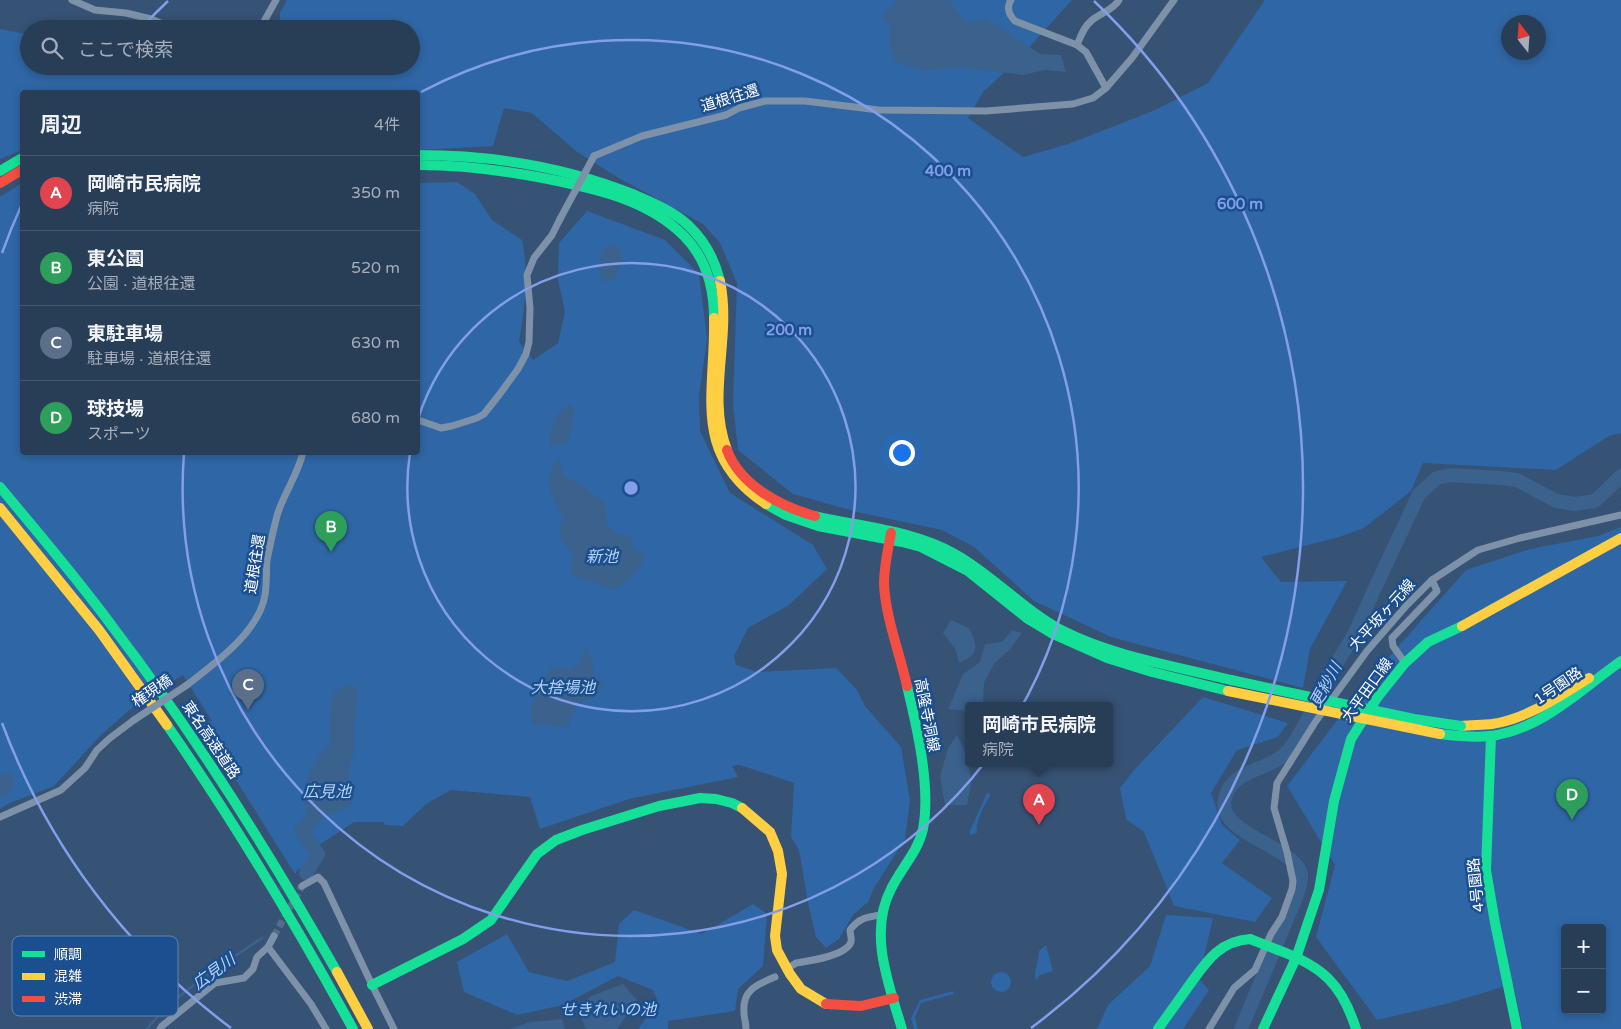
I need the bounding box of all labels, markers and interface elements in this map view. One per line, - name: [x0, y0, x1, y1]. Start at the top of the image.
- north arrow: [1501, 15, 1546, 60]
- search box: [20, 20, 420, 75]
- icon: search: [38, 34, 66, 62]
- text: ここで検索: [78, 39, 173, 61]
- street label: 道根往還: [699, 81, 761, 115]
- text: 周辺: [40, 113, 82, 138]
- text: 4件: [374, 115, 400, 135]
- text: 400 m: [925, 162, 971, 180]
- text: 岡崎市民病院: [87, 173, 201, 195]
- text: A: [50, 183, 62, 203]
- text: 350 m: [351, 183, 400, 203]
- text: 600 m: [1217, 195, 1263, 213]
- text: 病院: [87, 199, 119, 219]
- text: 東公園: [87, 248, 144, 270]
- text: B: [50, 258, 62, 278]
- text: 520 m: [351, 258, 400, 278]
- text: 公園 · 道根往還: [87, 274, 195, 294]
- text: 200 m: [766, 321, 812, 339]
- text: 東駐車場: [87, 323, 163, 345]
- text: C: [50, 333, 62, 353]
- text: 630 m: [351, 333, 400, 353]
- text: 駐車場 · 道根往還: [87, 349, 211, 369]
- text: 球技場: [87, 398, 144, 420]
- text: D: [50, 408, 62, 428]
- text: 680 m: [351, 408, 400, 428]
- text: スポーツ: [87, 424, 151, 444]
- your location: [889, 440, 915, 466]
- centre of rings: [622, 479, 640, 497]
- pin: B: [315, 511, 347, 552]
- street label: 道根往還: [241, 533, 269, 595]
- water label: 新池: [586, 547, 620, 567]
- street label: 大平坂ヶ元線: [1345, 576, 1419, 654]
- street label: 大平田口線: [1338, 654, 1396, 726]
- water label: 更紗川: [1306, 657, 1347, 711]
- street label: 1号園路: [1530, 663, 1586, 709]
- pin: C: [232, 669, 264, 710]
- street label: 権現橋: [128, 671, 176, 711]
- street label: 高隆寺洞線: [911, 676, 943, 754]
- water label: 大捨場池: [531, 678, 597, 698]
- street label: 東名高速道路: [178, 698, 244, 782]
- popup: [965, 702, 1113, 767]
- text: 岡崎市民病院: [982, 714, 1096, 736]
- text: 病院: [982, 740, 1014, 760]
- pin: D: [1556, 779, 1588, 820]
- water label: 広見池: [303, 782, 353, 802]
- pin: A: [1023, 784, 1055, 825]
- street label: 4号園路: [1464, 857, 1488, 913]
- map controls: [1561, 924, 1606, 1014]
- button: +: [1561, 924, 1606, 969]
- legend: [12, 936, 178, 1016]
- text: 順調: [54, 946, 82, 963]
- water label: 広見川: [189, 949, 241, 994]
- text: 混雑: [54, 968, 82, 985]
- button: −: [1561, 969, 1606, 1014]
- text: 渋滞: [54, 991, 82, 1008]
- water label: せきれいの池: [560, 1000, 658, 1020]

